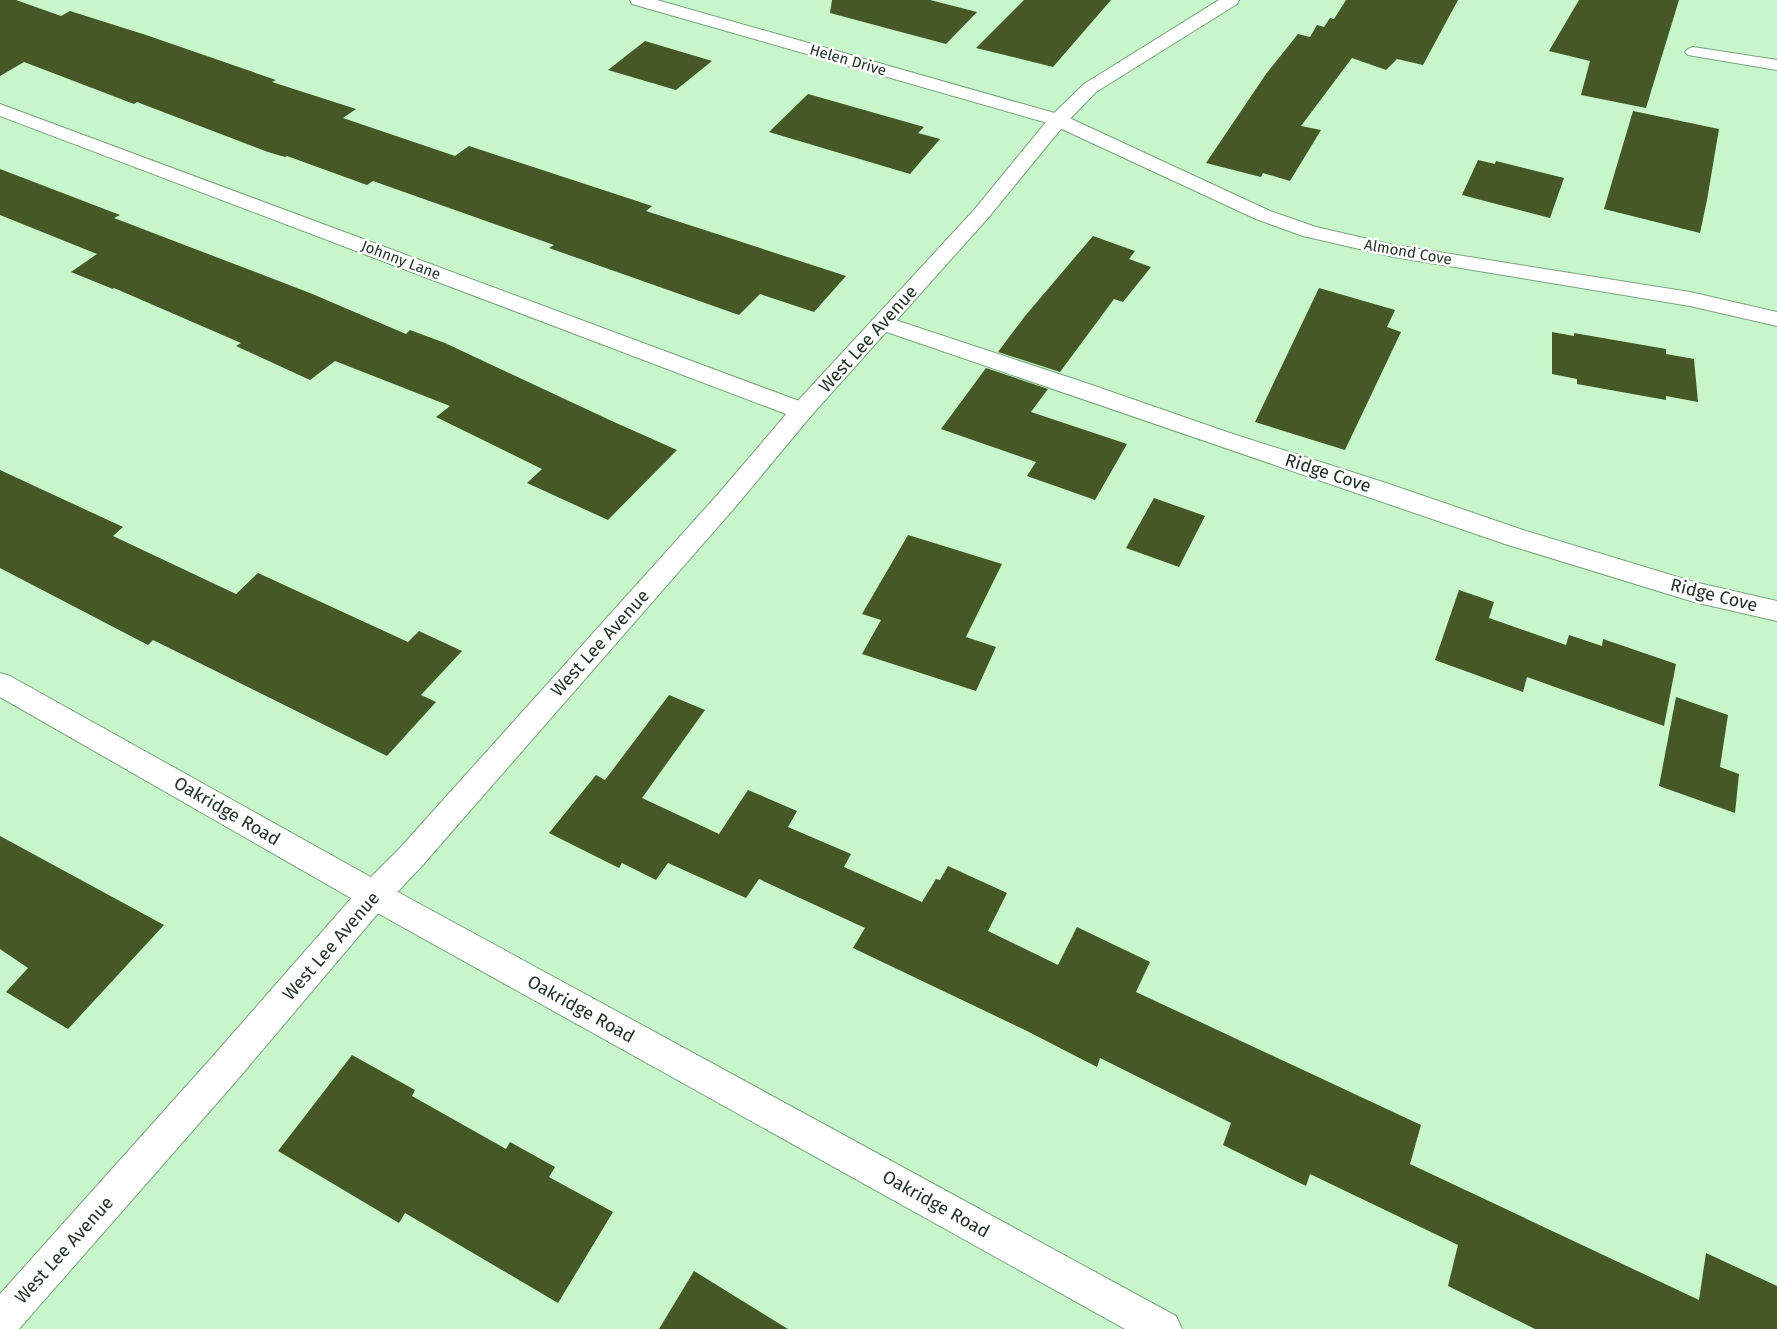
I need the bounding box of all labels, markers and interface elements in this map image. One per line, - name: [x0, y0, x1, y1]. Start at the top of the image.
- street label: Helen Drive: [808, 40, 888, 80]
- street label: Almond Cove: [1363, 235, 1453, 269]
- street label: Johnny Lane: [359, 237, 443, 283]
- street label: West Lee Avenue: [814, 281, 922, 397]
- street label: Ridge Cove: [1282, 449, 1374, 497]
- street label: Ridge Cove: [1668, 574, 1760, 616]
- street label: West Lee Avenue: [546, 585, 654, 701]
- street label: Oakridge Road: [170, 772, 284, 850]
- street label: West Lee Avenue: [278, 887, 384, 1005]
- street label: Oakridge Road: [524, 970, 638, 1048]
- street label: Oakridge Road: [879, 1165, 993, 1243]
- street label: West Lee Avenue: [10, 1192, 118, 1308]

